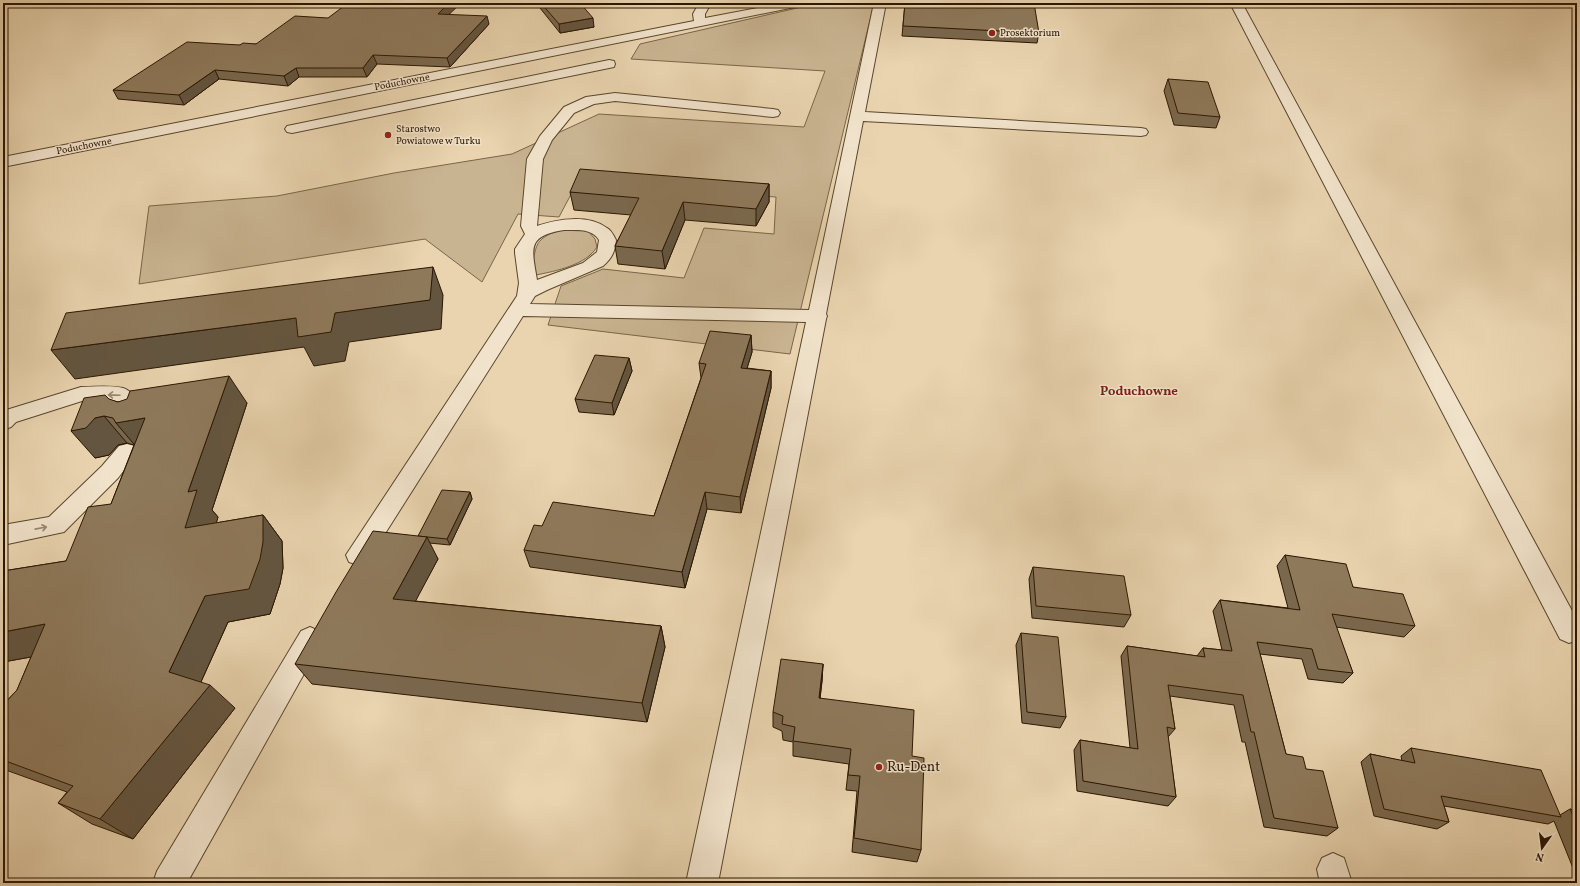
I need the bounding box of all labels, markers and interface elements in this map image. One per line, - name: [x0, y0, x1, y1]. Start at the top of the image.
- place label: Prosektorium: [1000, 26, 1060, 40]
- marker: Prosektorium: [987, 28, 997, 38]
- street label: Poduchowne: [373, 70, 431, 94]
- place label: Starostwo Powiatowe w Turku: [396, 122, 481, 148]
- marker: Starostwo Powiatowe w Turku: [383, 130, 393, 140]
- street label: Poduchowne: [55, 134, 113, 158]
- district label: Poduchowne: [1100, 383, 1178, 401]
- one-way arrow: [108, 391, 121, 399]
- one-way arrow: [34, 523, 47, 531]
- place label: Ru-Dent: [887, 758, 940, 777]
- marker: Ru-Dent: [874, 762, 884, 772]
- north arrow: [1522, 828, 1562, 868]
- text: N: [1534, 848, 1546, 864]

